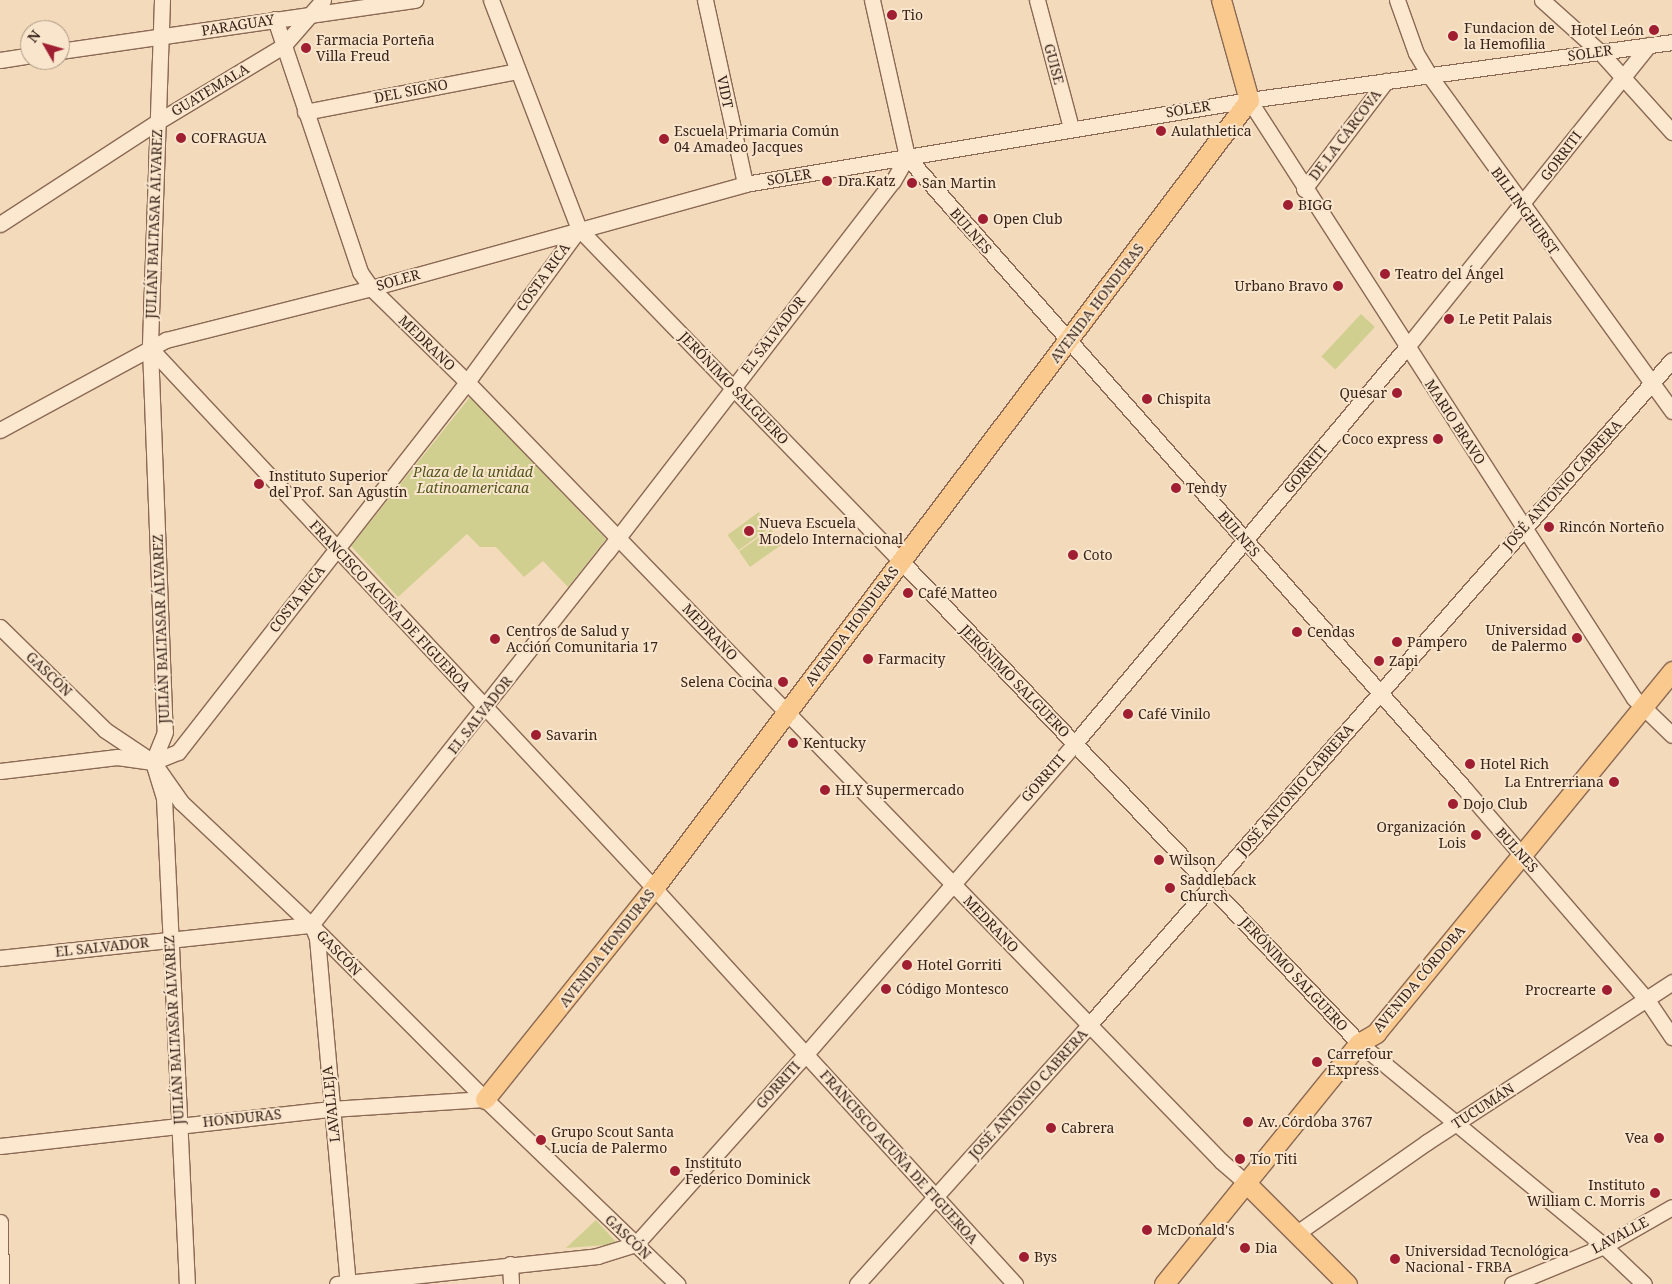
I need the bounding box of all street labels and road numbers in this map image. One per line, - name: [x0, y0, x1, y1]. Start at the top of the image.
- street label: PARAGUAY: [200, 11, 276, 39]
- street label: GUISE: [1041, 42, 1067, 86]
- street label: SOLER: [1567, 42, 1613, 64]
- street label: GUATEMALA: [168, 60, 252, 120]
- street label: VIDT: [713, 74, 737, 110]
- street label: DEL SIGNO: [373, 76, 449, 106]
- street label: DE LA CÁRCOVA: [1305, 86, 1385, 184]
- street label: SOLER: [1165, 97, 1211, 121]
- street label: GORRITI: [1537, 128, 1585, 184]
- street label: JULIÁN BALTASAR ÁLVAREZ: [142, 129, 166, 319]
- street label: BILLINGHURST: [1488, 164, 1562, 258]
- street label: SOLER: [766, 165, 812, 189]
- street label: BULNES: [947, 205, 995, 257]
- street label: COSTA RICA: [513, 240, 573, 314]
- street label: AVENIDA HONDURAS: [1047, 240, 1147, 366]
- street label: SOLER: [374, 266, 422, 294]
- street label: EL SALVADOR: [737, 293, 809, 377]
- street label: MEDRANO: [395, 312, 459, 374]
- street label: JERÓNIMO SALGUERO: [676, 328, 792, 448]
- street label: MARIO BRAVO: [1421, 376, 1489, 468]
- street label: JOSÉ ANTONIO CABRERA: [1499, 417, 1625, 553]
- street label: GORRITI: [1280, 442, 1330, 496]
- street label: BULNES: [1215, 508, 1263, 560]
- street label: FRANCISCO ACUÑA DE FIGUEROA: [306, 517, 474, 695]
- street label: JULIÁN BALTASAR ÁLVAREZ: [149, 534, 173, 724]
- street label: COSTA RICA: [266, 562, 328, 636]
- street label: AVENIDA HONDURAS: [802, 563, 902, 689]
- street label: MEDRANO: [679, 600, 741, 664]
- street label: JERÓNIMO SALGUERO: [957, 621, 1073, 741]
- street label: GASCÓN: [23, 648, 75, 700]
- street label: EL SALVADOR: [444, 673, 516, 757]
- street label: JOSÉ ANTONIO CABRERA: [1233, 721, 1357, 859]
- street label: GORRITI: [1018, 751, 1068, 805]
- street label: BULNES: [1492, 824, 1542, 876]
- street label: AVENIDA HONDURAS: [556, 886, 658, 1010]
- street label: MEDRANO: [960, 892, 1022, 956]
- street label: JERÓNIMO SALGUERO: [1237, 913, 1351, 1035]
- street label: AVENIDA CÓRDOBA: [1370, 922, 1468, 1036]
- street label: GASCÓN: [313, 927, 365, 979]
- street label: EL SALVADOR: [54, 934, 150, 960]
- street label: JULIÁN BALTASAR ÁLVAREZ: [161, 935, 187, 1125]
- street label: JOSÉ ANTONIO CABRERA: [965, 1026, 1091, 1162]
- street label: GORRITI: [752, 1058, 804, 1112]
- street label: LAVALLEJA: [319, 1065, 343, 1143]
- street label: FRANCISCO ACUÑA DE FIGUEROA: [816, 1067, 982, 1247]
- street label: TUCUMÁN: [1449, 1080, 1517, 1132]
- street label: HONDURAS: [202, 1106, 282, 1130]
- street label: GASCÓN: [602, 1211, 654, 1263]
- street label: LAVALLE: [1589, 1213, 1651, 1257]

